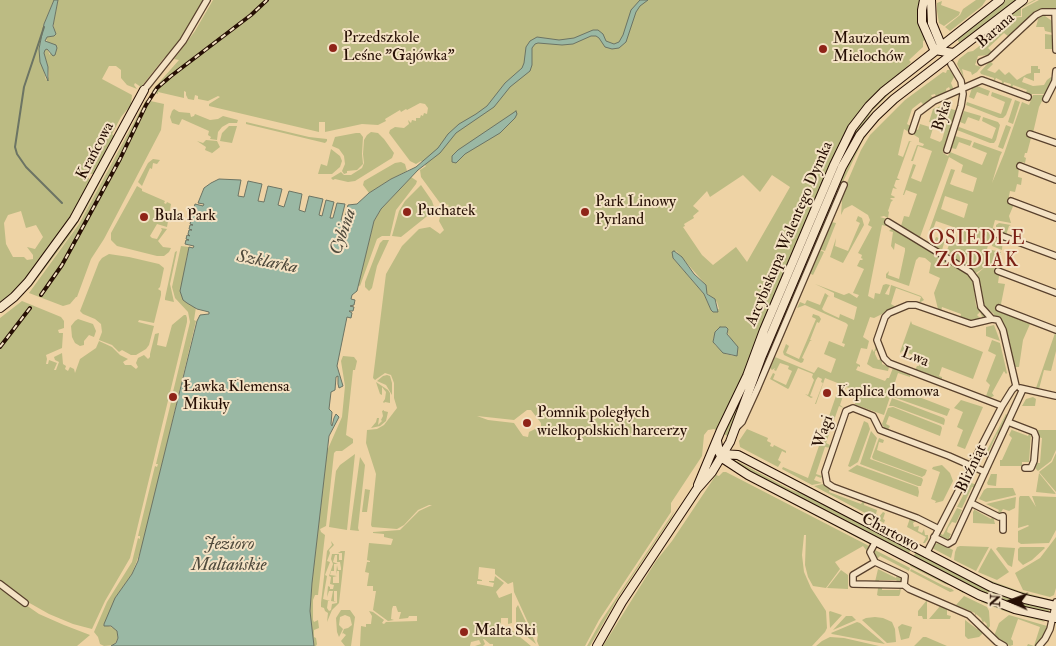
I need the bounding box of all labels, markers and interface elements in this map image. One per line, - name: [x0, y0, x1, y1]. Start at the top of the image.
- street label: Barana: [973, 9, 1019, 53]
- place label: Przedszkole Leśne "Gajówka": [343, 29, 454, 67]
- place label: Mauzoleum Mielochów: [833, 30, 910, 68]
- marker: Przedszkole Leśne "Gajówka": [327, 42, 339, 54]
- marker: Mauzoleum Mielochów: [817, 43, 829, 55]
- street label: Byka: [929, 98, 957, 134]
- street label: Krańcowa: [73, 119, 119, 183]
- street label: Arcybiskupa Walentego Dymka: [742, 139, 838, 329]
- place label: Park Linowy Pyrland: [595, 193, 676, 231]
- place label: Puchatek: [417, 202, 476, 222]
- water label: Cybina: [326, 206, 362, 258]
- marker: Puchatek: [401, 206, 413, 218]
- marker: Park Linowy Pyrland: [579, 206, 591, 218]
- place label: Bula Park: [154, 207, 216, 227]
- marker: Bula Park: [138, 211, 150, 223]
- district label: OSIEDLE ZODIAK: [928, 229, 1026, 273]
- water label: Szklarka: [235, 247, 299, 279]
- street label: Lwa: [898, 344, 932, 372]
- place label: Ławka Klemensa Mikuły: [183, 378, 290, 416]
- place label: Kaplica domowa: [837, 383, 939, 403]
- marker: Kaplica domowa: [821, 387, 833, 399]
- marker: Ławka Klemensa Mikuły: [167, 391, 179, 403]
- place label: Pomnik poległych wielkopolskich harcerzy: [537, 404, 687, 442]
- street label: Wagi: [810, 413, 838, 451]
- marker: Pomnik poległych wielkopolskich harcerzy: [521, 417, 533, 429]
- street label: Bliźniąt: [953, 442, 991, 496]
- street label: Chartowo: [858, 510, 922, 556]
- water label: Jezioro Maltańskie: [191, 534, 267, 576]
- north arrow: [986, 576, 1036, 626]
- text: N: [987, 594, 1004, 607]
- place label: Malta Ski: [474, 622, 536, 642]
- marker: Malta Ski: [458, 626, 470, 638]

